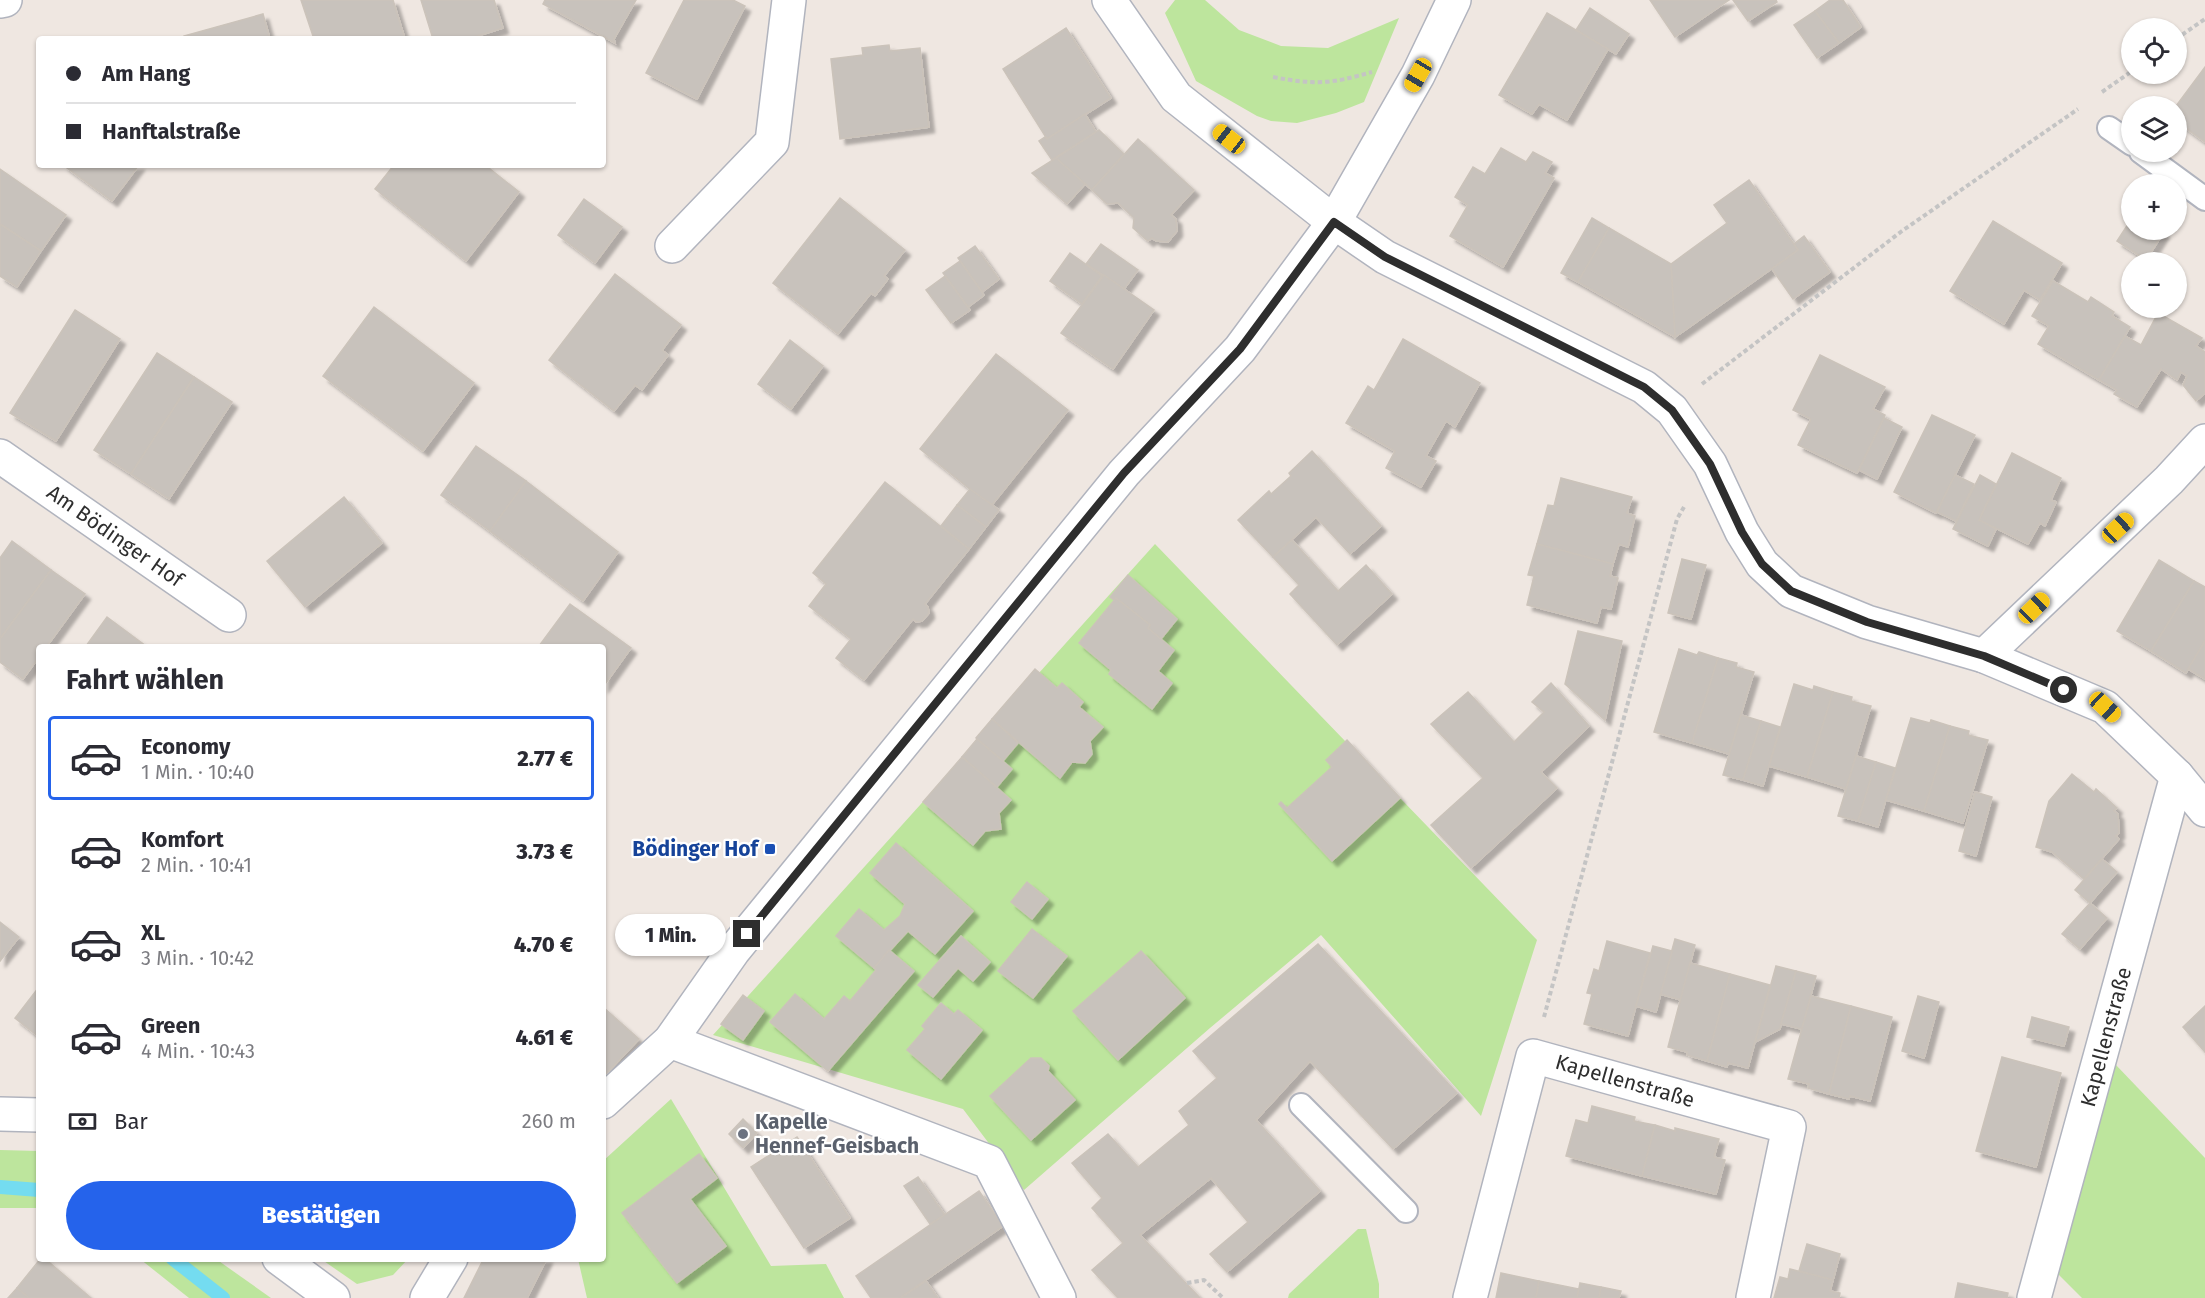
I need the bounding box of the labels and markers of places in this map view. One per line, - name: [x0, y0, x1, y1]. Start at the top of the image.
- place label: Bödinger Hof: [632, 836, 761, 862]
- marker: Bödinger Hof: [763, 842, 777, 856]
- place label: Kapelle Hennef-Geisbach: [755, 1109, 919, 1159]
- marker: Kapelle Hennef-Geisbach: [736, 1127, 750, 1141]

